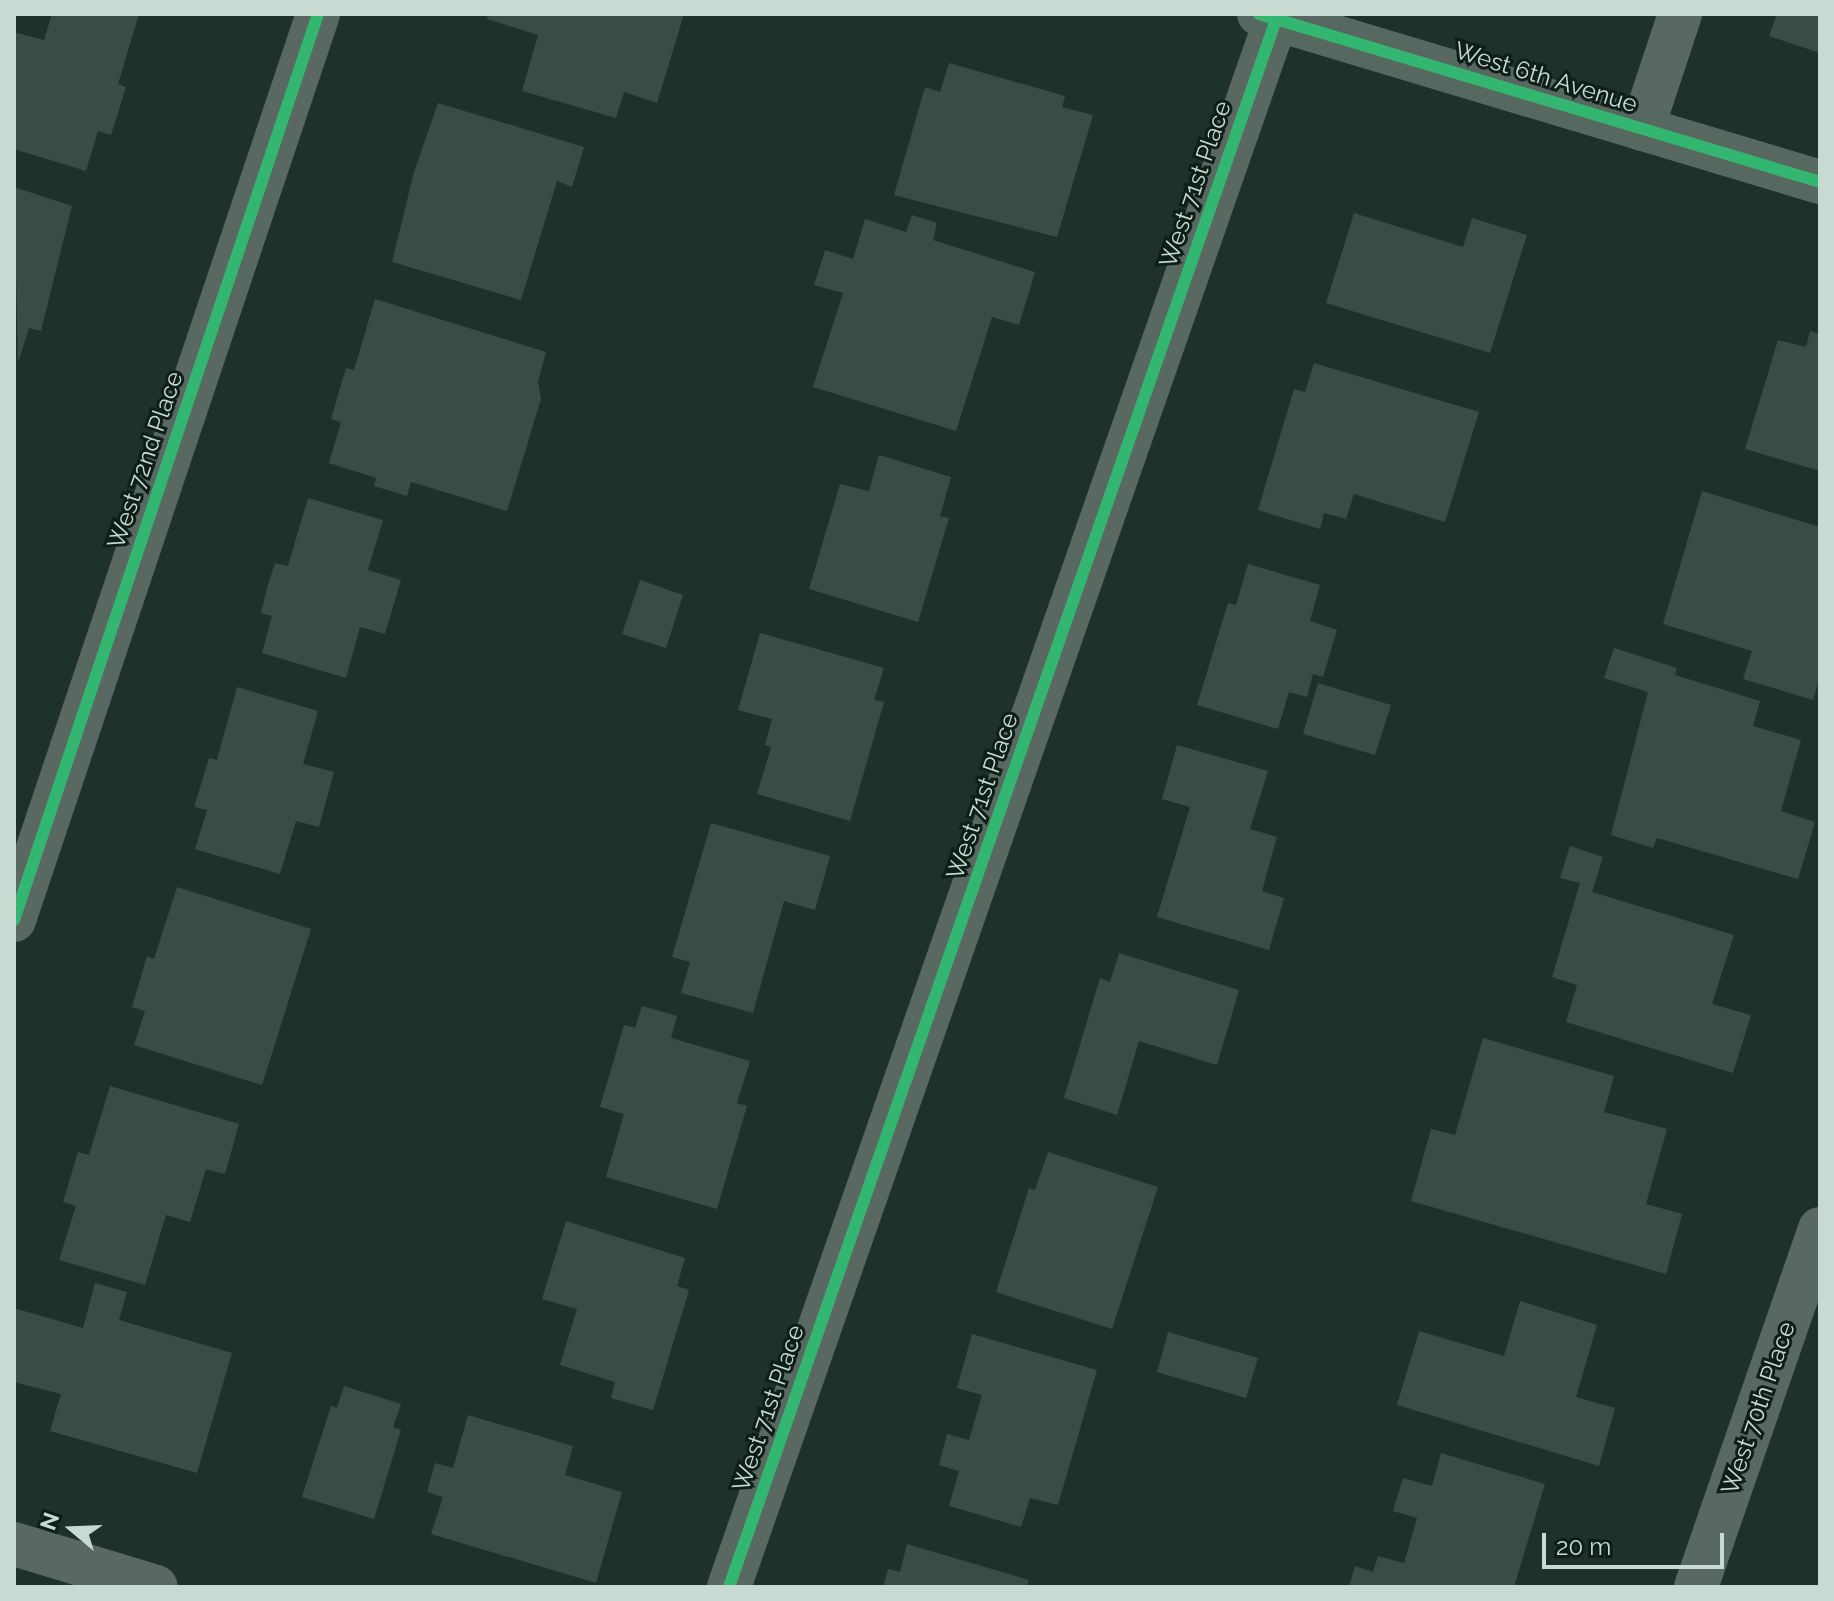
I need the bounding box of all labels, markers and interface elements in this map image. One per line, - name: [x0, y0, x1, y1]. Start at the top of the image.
- street label: West 6th Avenue: [1451, 35, 1641, 119]
- street label: West 71st Place: [1153, 97, 1237, 271]
- street label: West 72nd Place: [101, 368, 189, 552]
- street label: West 71st Place: [940, 709, 1024, 883]
- street label: West 70th Place: [1715, 1318, 1801, 1498]
- street label: West 71st Place: [726, 1321, 810, 1495]
- north arrow: [32, 1489, 112, 1569]
- text: N: [34, 1509, 64, 1533]
- scale bar: [1546, 1517, 1728, 1567]
- text: 20 m: [1556, 1532, 1611, 1561]

